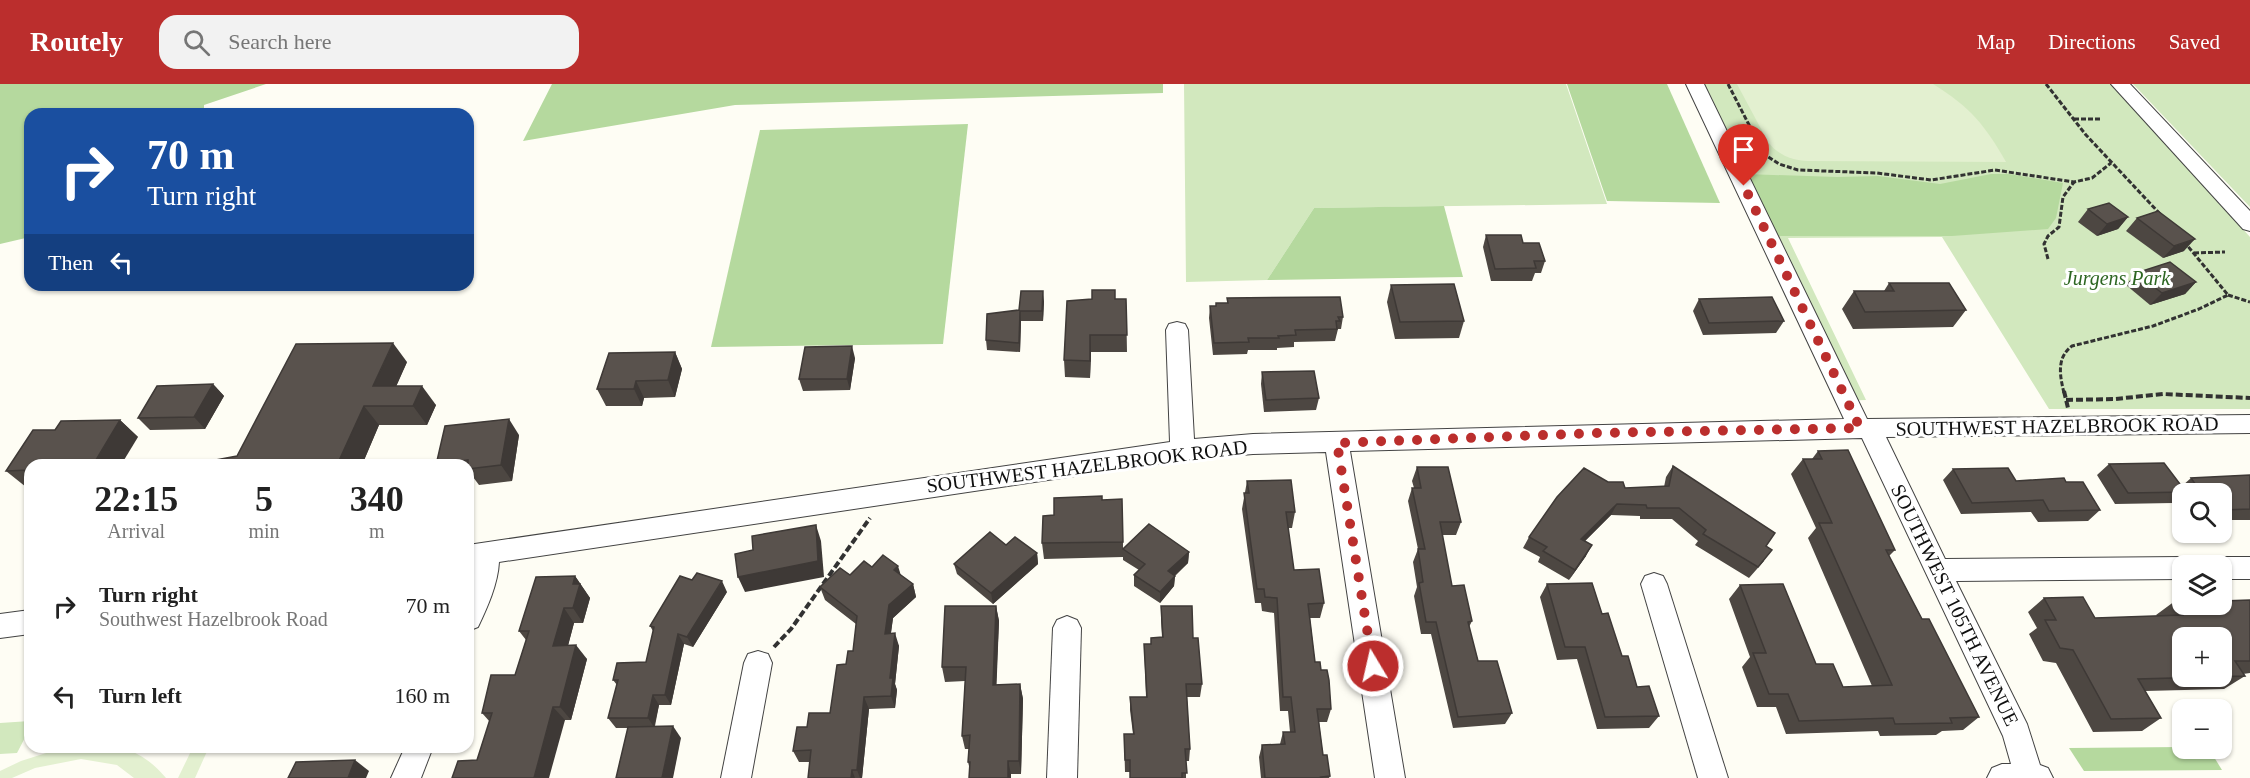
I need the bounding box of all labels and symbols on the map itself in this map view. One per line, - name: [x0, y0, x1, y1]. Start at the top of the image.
- pin: [1718, 124, 1769, 186]
- park label: Jurgens Park: [2064, 267, 2171, 290]
- street label: SOUTHWEST HAZELBROOK ROAD: [1895, 412, 2219, 440]
- street label: SOUTHWEST HAZELBROOK ROAD: [925, 435, 1249, 497]
- street label: SOUTHWEST 105TH AVENUE: [1887, 481, 2023, 729]
- position arrow: [1341, 634, 1405, 698]

